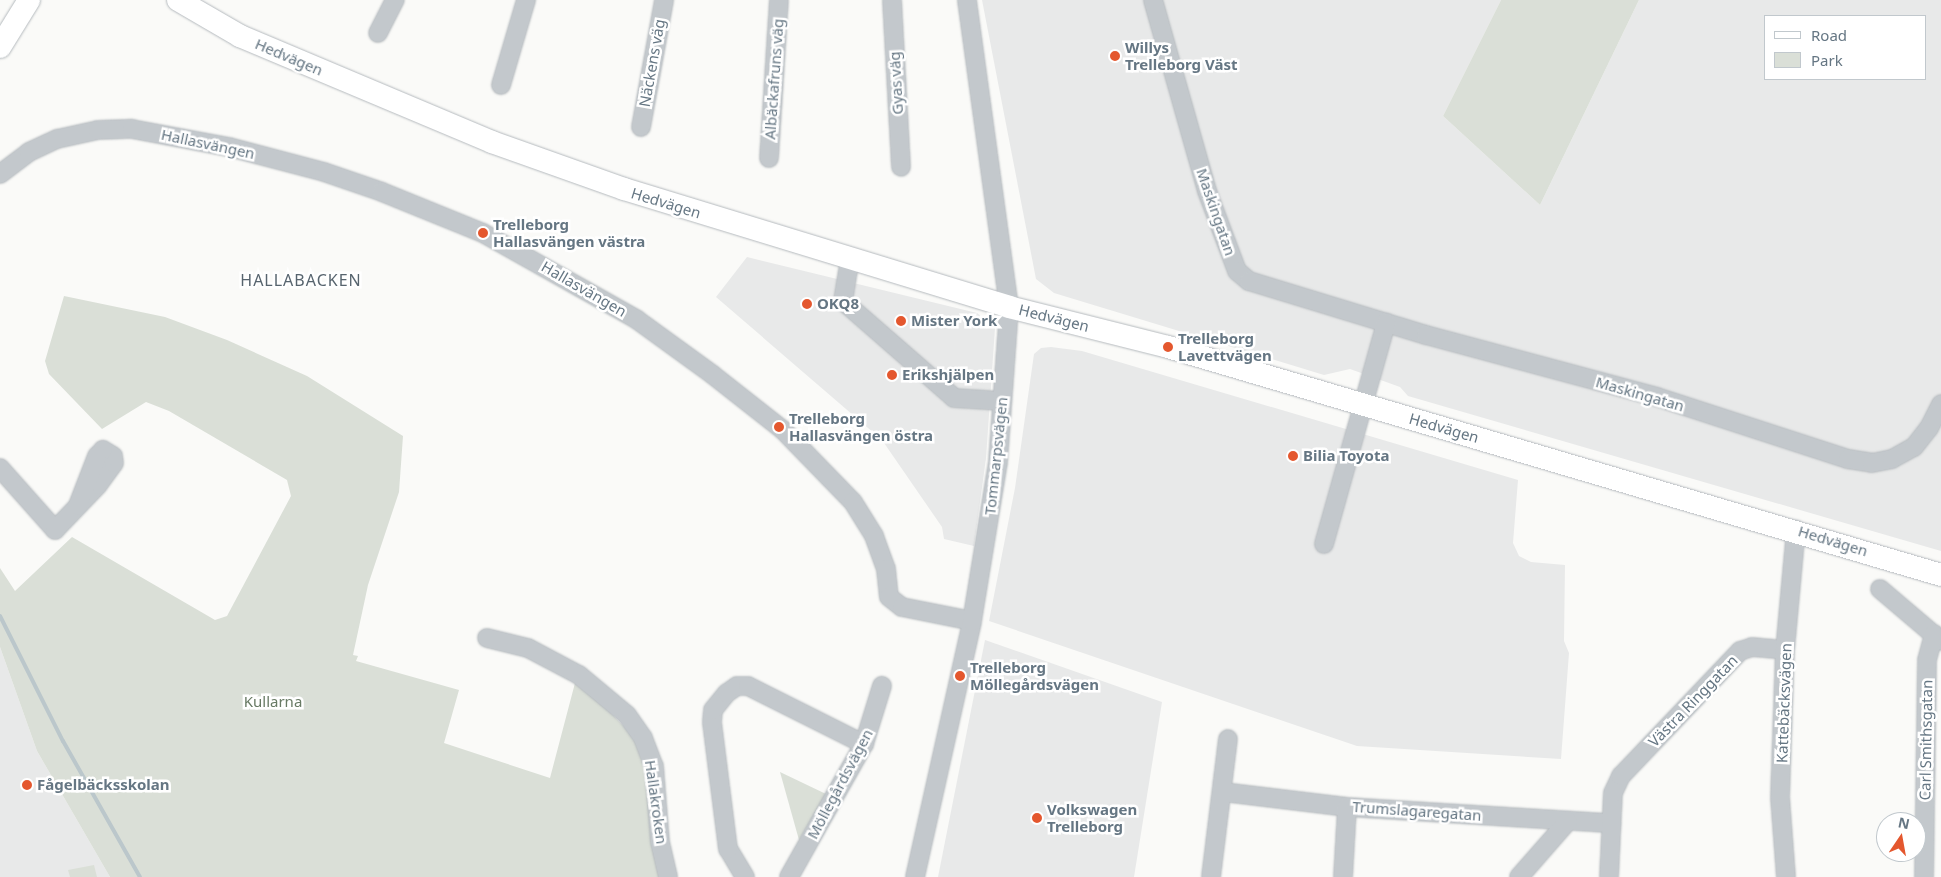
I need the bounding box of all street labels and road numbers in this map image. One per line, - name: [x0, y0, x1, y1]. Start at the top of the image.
- street label: Näckens väg: [635, 18, 669, 108]
- street label: Albäckafruns väg: [761, 18, 787, 140]
- street label: Hedvägen: [252, 35, 326, 79]
- street label: Gyas väg: [885, 51, 907, 115]
- street label: Hallasvängen: [160, 125, 256, 163]
- street label: Maskingatan: [1193, 166, 1239, 258]
- street label: Hedvägen: [629, 184, 703, 222]
- street label: Hallasvängen: [538, 257, 630, 321]
- street label: Hedvägen: [1017, 301, 1091, 335]
- street label: Maskingatan: [1594, 373, 1686, 415]
- street label: Tommarpsvägen: [981, 396, 1011, 516]
- street label: Hedvägen: [1407, 409, 1481, 447]
- street label: Hedvägen: [1796, 522, 1870, 560]
- street label: Kattebäcksvägen: [1773, 643, 1795, 763]
- street label: Västra Ringgatan: [1645, 651, 1741, 751]
- street label: Carl Smithsgatan: [1916, 680, 1936, 800]
- street label: Möllegårdsvägen: [803, 726, 877, 842]
- street label: Hallakroken: [641, 759, 671, 845]
- street label: Trumslagaregatan: [1352, 798, 1482, 824]

